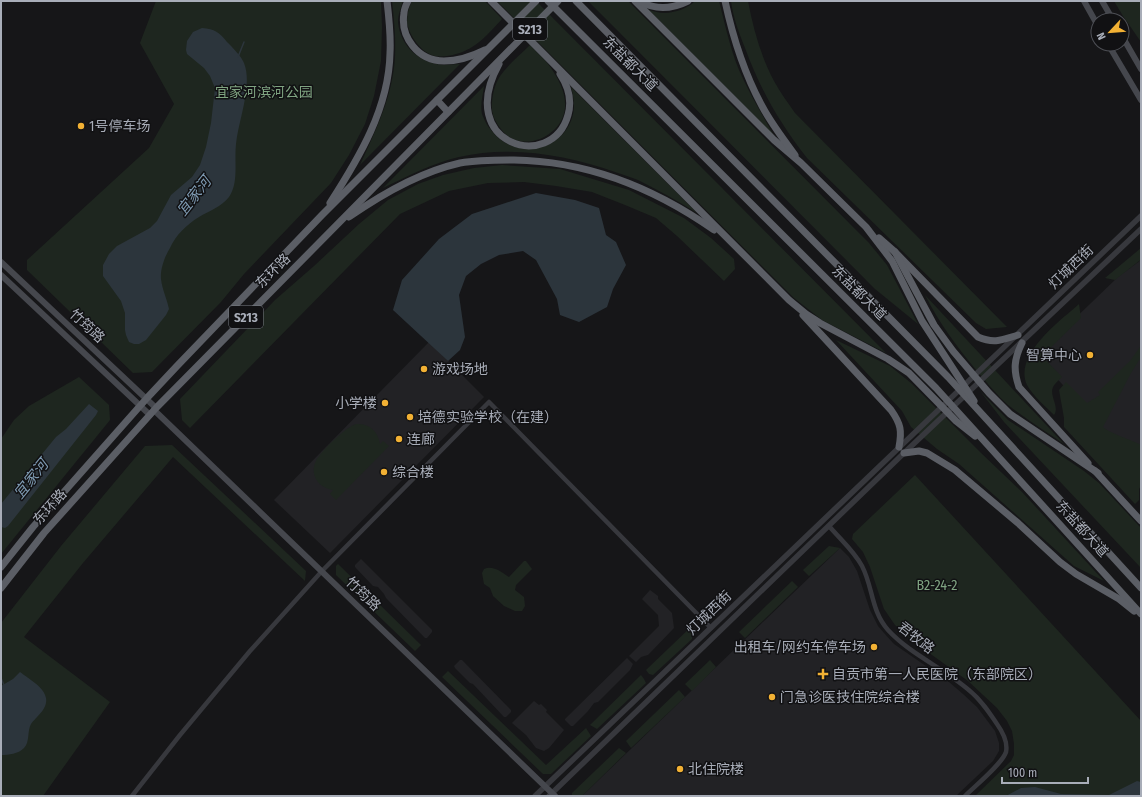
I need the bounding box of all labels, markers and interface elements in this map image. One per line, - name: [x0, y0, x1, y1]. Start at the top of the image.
- north arrow: [1090, 12, 1130, 52]
- road number: S213: [513, 18, 547, 40]
- text: N: [1094, 30, 1109, 42]
- street label: 东盐都大道: [599, 33, 661, 95]
- park label: 宜家河滨河公园: [215, 84, 313, 101]
- place label: 1号停车场: [89, 118, 150, 135]
- marker: 1号停车场: [76, 121, 86, 131]
- water label: 宜家河: [173, 170, 217, 219]
- street label: 灯城西街: [1045, 241, 1097, 293]
- street label: 东环路: [252, 250, 294, 292]
- street label: 东盐都大道: [828, 262, 890, 324]
- street label: 竹筠路: [66, 305, 108, 347]
- road number: S213: [229, 306, 263, 328]
- place label: 智算中心: [1026, 347, 1082, 364]
- marker: 智算中心: [1085, 350, 1095, 360]
- place label: 游戏场地: [432, 361, 488, 378]
- marker: 游戏场地: [419, 364, 429, 374]
- place label: 小学楼: [335, 395, 377, 412]
- marker: 小学楼: [380, 398, 390, 408]
- place label: 培德实验学校（在建）: [418, 409, 558, 426]
- marker: 培德实验学校（在建）: [405, 412, 415, 422]
- place label: 连廊: [407, 431, 435, 448]
- marker: 连廊: [394, 434, 404, 444]
- water label: 宜家河: [10, 454, 54, 502]
- place label: 综合楼: [392, 464, 434, 481]
- marker: 综合楼: [379, 467, 389, 477]
- street label: 东环路: [30, 486, 70, 528]
- street label: 东盐都大道: [1052, 497, 1112, 561]
- street label: 竹筠路: [342, 573, 384, 615]
- park label: B2-24-2: [916, 577, 958, 594]
- street label: 灯城西街: [683, 587, 735, 639]
- street label: 君牧路: [894, 618, 938, 658]
- place label: 出租车/网约车停车场: [733, 639, 866, 656]
- marker: 出租车/网约车停车场: [869, 642, 879, 652]
- place label: 自贡市第一人民医院（东部院区）: [832, 666, 1042, 683]
- marker: 自贡市第一人民医院（东部院区）: [817, 668, 829, 680]
- place label: 门急诊医技住院综合楼: [780, 689, 920, 706]
- marker: 门急诊医技住院综合楼: [767, 692, 777, 702]
- scale bar: [1002, 759, 1088, 785]
- place label: 北住院楼: [688, 761, 744, 778]
- marker: 北住院楼: [675, 764, 685, 774]
- text: 100 m: [1008, 766, 1037, 780]

